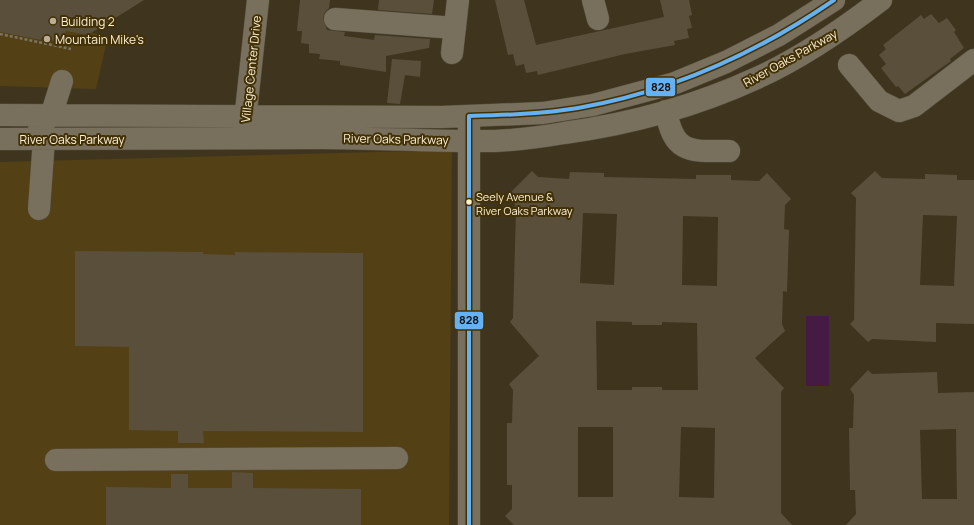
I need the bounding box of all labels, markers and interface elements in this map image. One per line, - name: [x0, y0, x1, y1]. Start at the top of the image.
- place label: Building 2: [61, 13, 115, 30]
- street label: Village Center Drive: [237, 15, 265, 123]
- marker: Building 2: [48, 16, 58, 26]
- street label: River Oaks Parkway: [740, 25, 841, 91]
- place label: Mountain Mike's: [55, 31, 144, 48]
- marker: Mountain Mike's: [42, 34, 52, 44]
- line badge: 828: [645, 77, 676, 97]
- text: 828: [651, 79, 671, 94]
- street label: River Oaks Parkway: [343, 130, 449, 148]
- street label: River Oaks Parkway: [19, 131, 125, 148]
- place label: Seely Avenue & River Oaks Parkway: [476, 189, 573, 218]
- marker: Seely Avenue & River Oaks Parkway: [464, 197, 474, 207]
- line badge: 828: [454, 311, 484, 330]
- text: 828: [459, 312, 479, 327]

